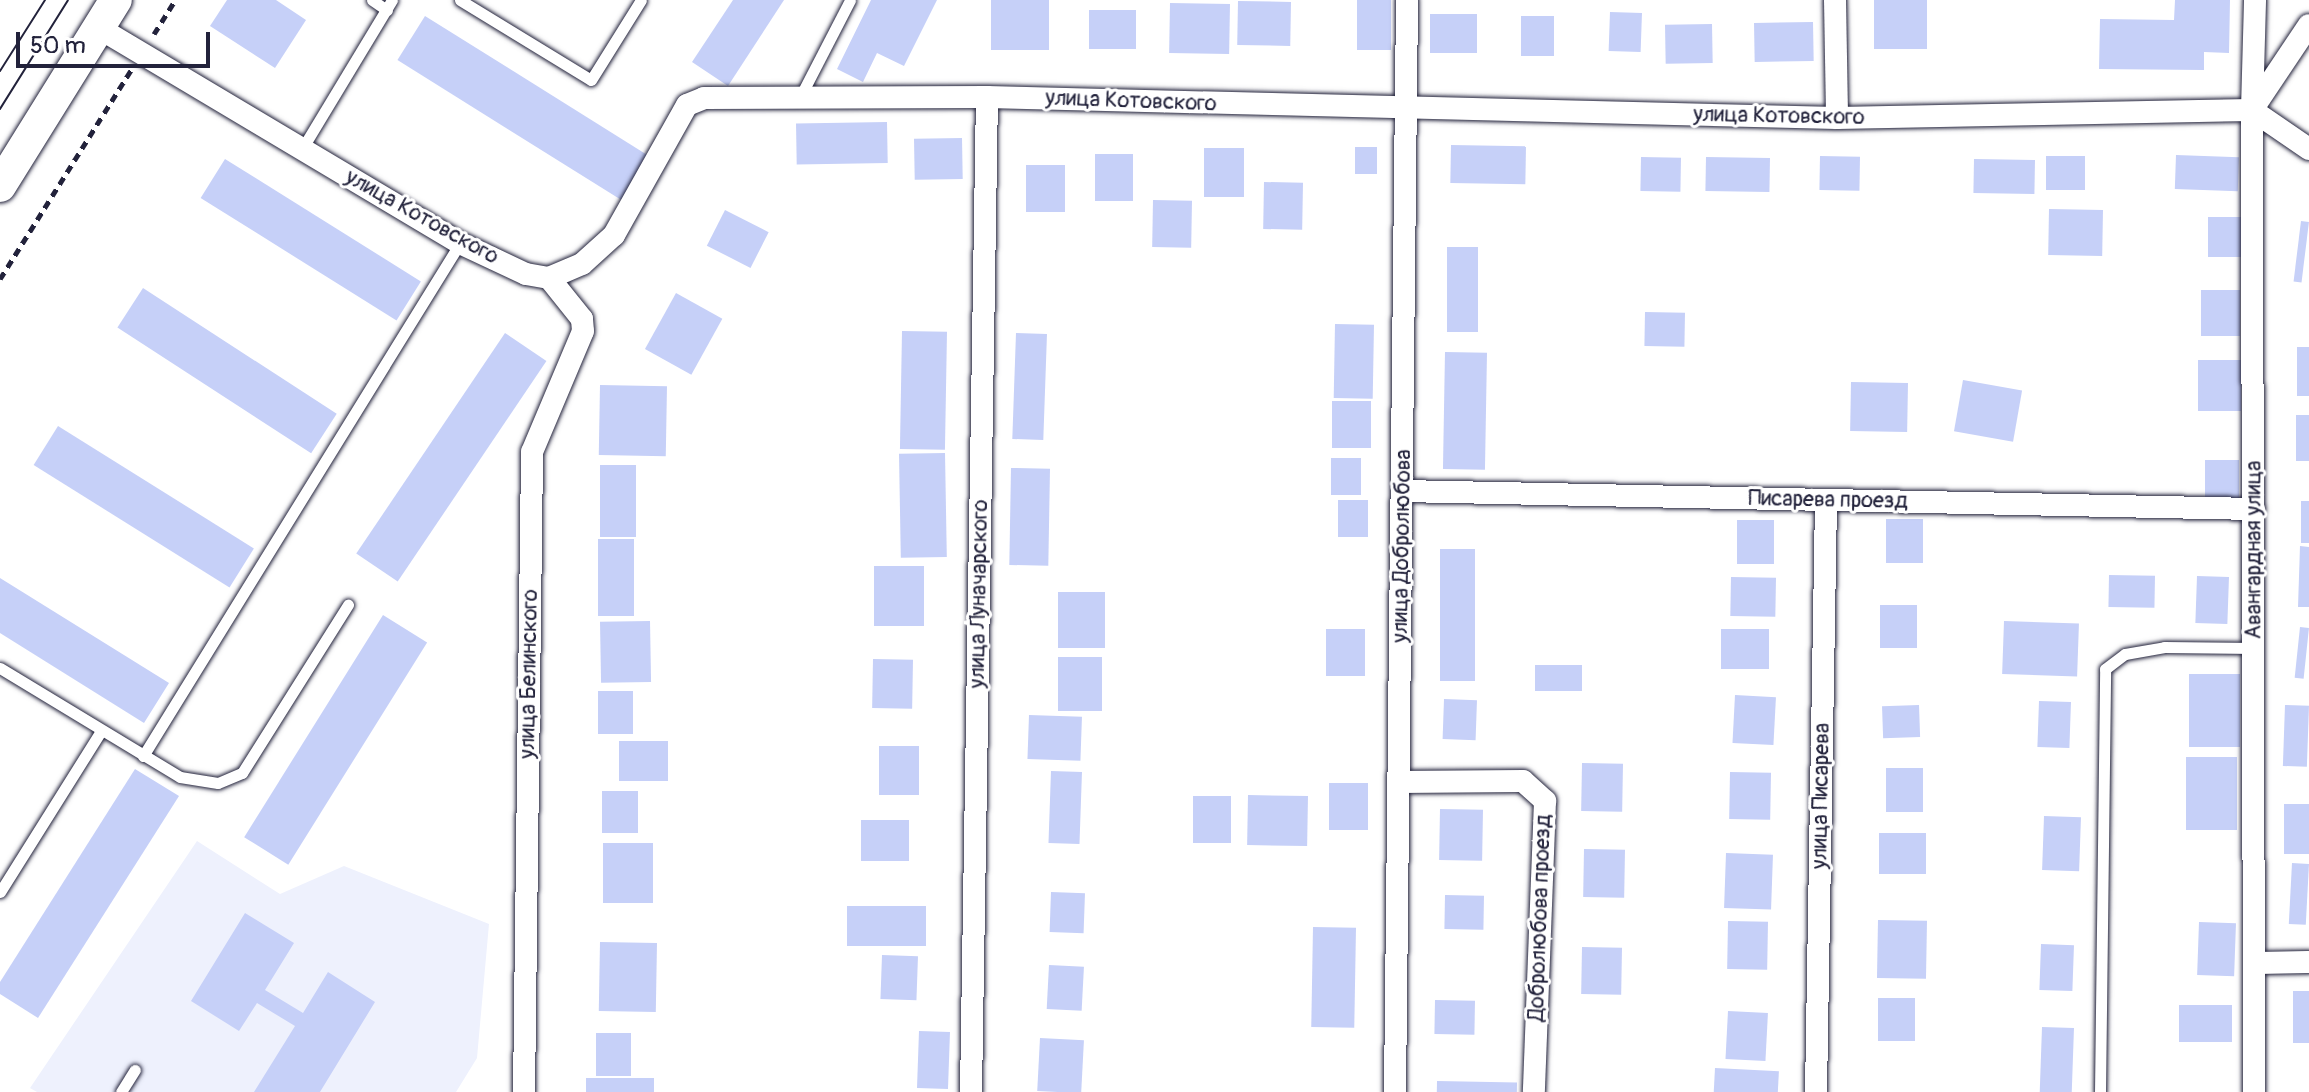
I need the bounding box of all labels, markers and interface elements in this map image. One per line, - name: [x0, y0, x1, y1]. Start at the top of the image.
- scale bar: [20, 16, 214, 66]
- text: 50 m: [30, 31, 86, 60]
- street label: улица Котовского: [1045, 85, 1217, 117]
- street label: улица Котовского: [1693, 101, 1865, 131]
- street label: улица Котовского: [341, 164, 503, 270]
- street label: улица Добролюбова: [1387, 449, 1417, 643]
- street label: Авангардная улица: [2241, 461, 2267, 639]
- street label: Писарева проезд: [1748, 485, 1908, 515]
- street label: улица Луначарского: [964, 499, 994, 689]
- street label: улица Белинского: [514, 589, 544, 759]
- street label: улица Писарева: [1807, 723, 1835, 869]
- street label: Добролюбова проезд: [1523, 814, 1557, 1022]

